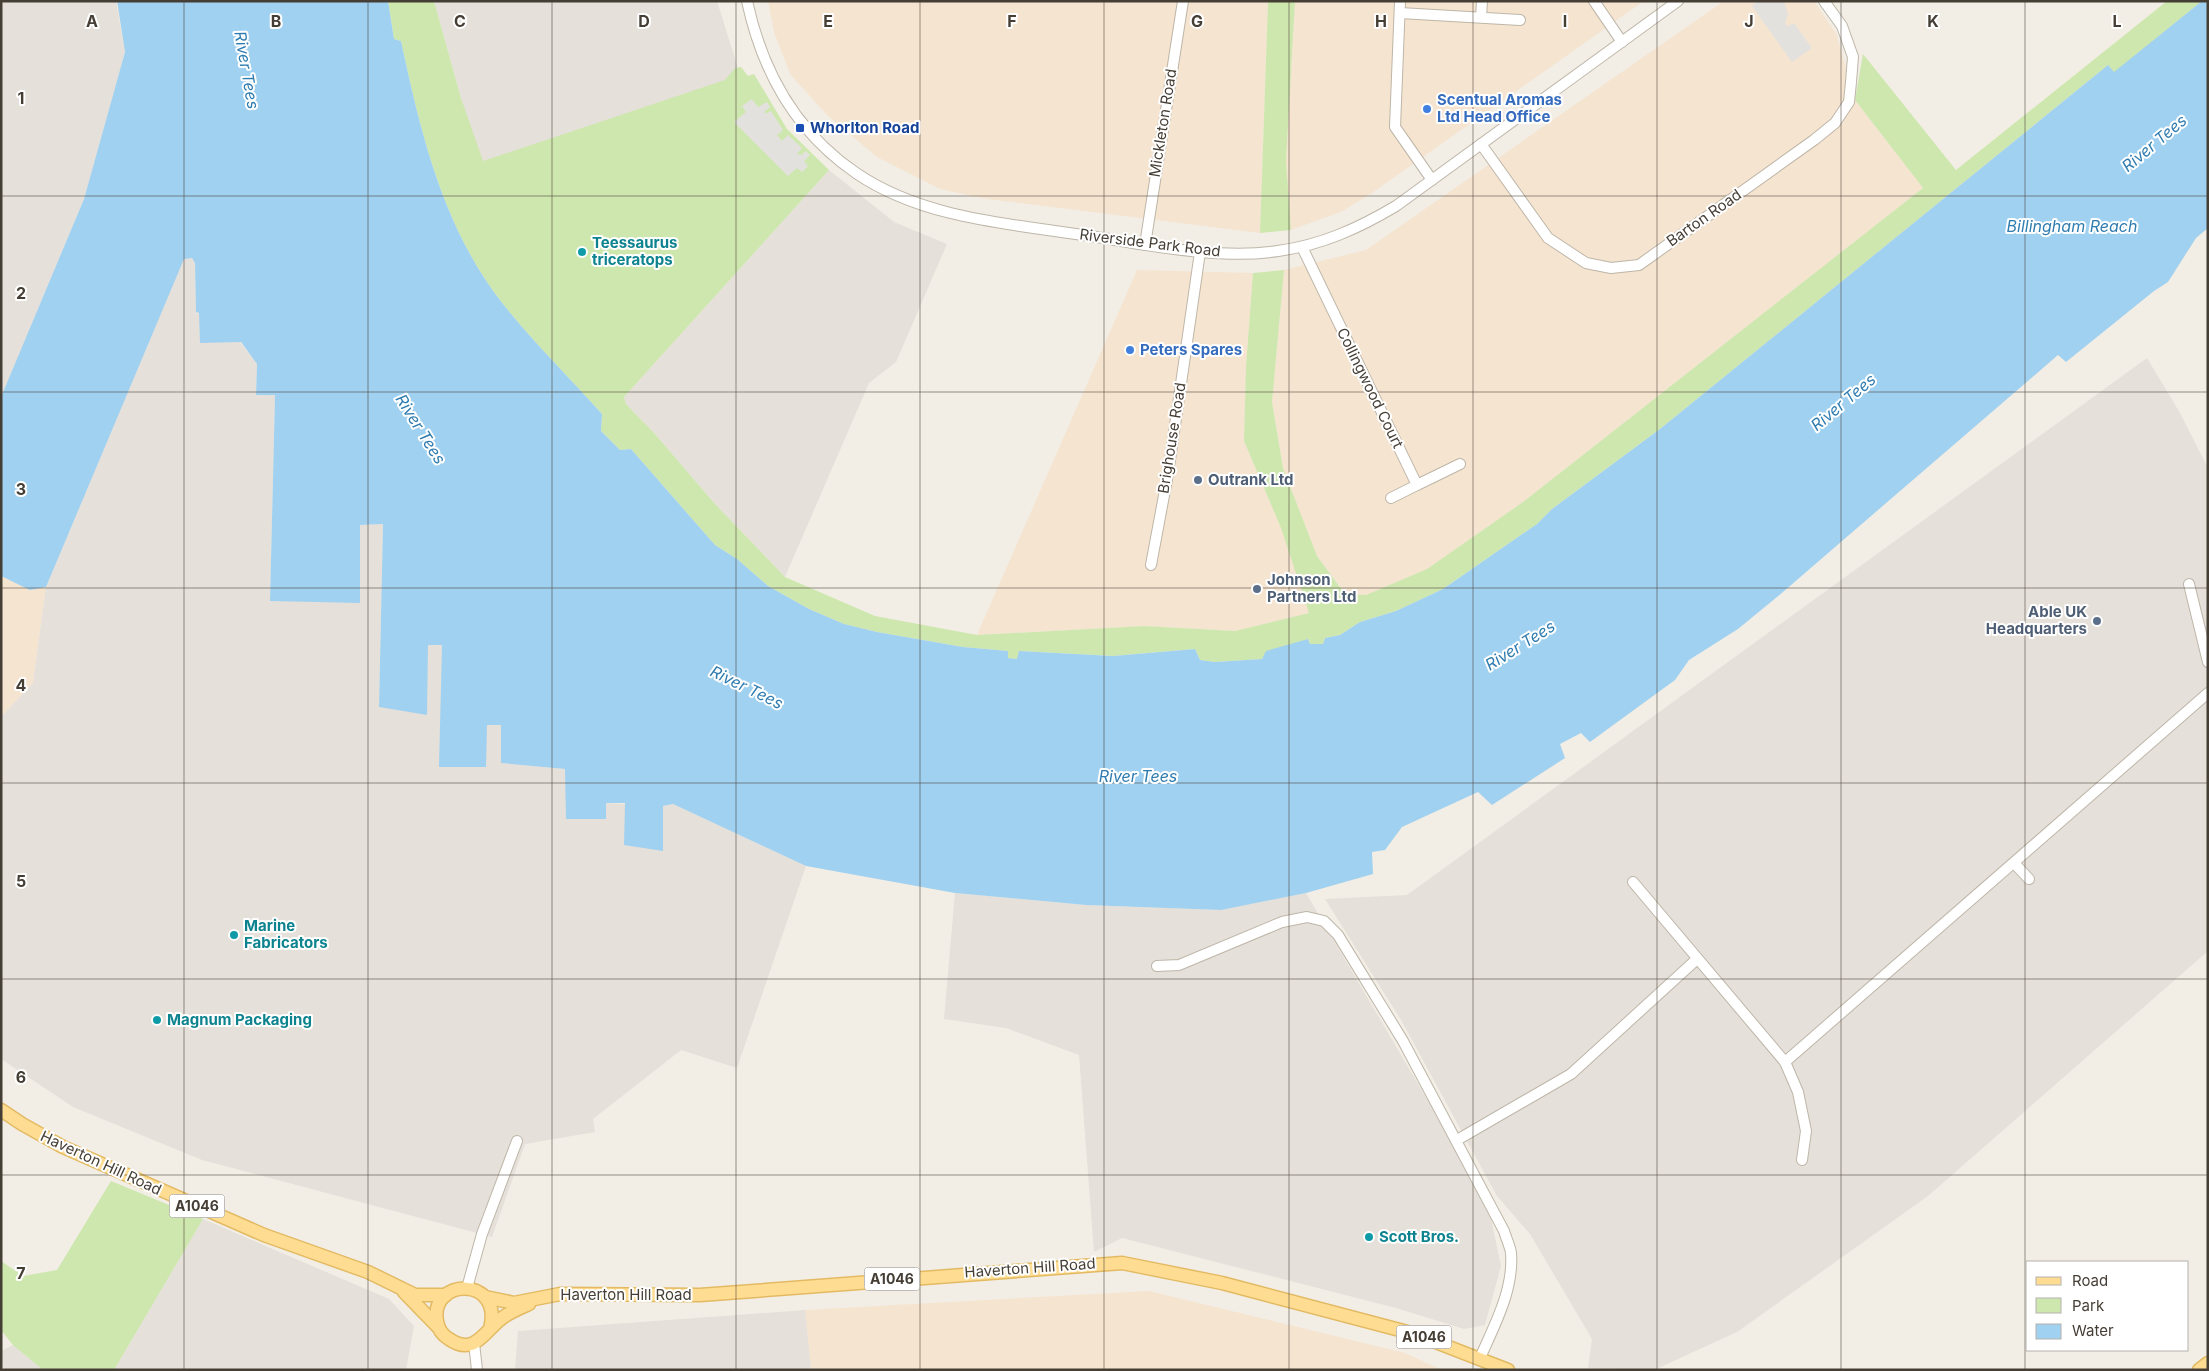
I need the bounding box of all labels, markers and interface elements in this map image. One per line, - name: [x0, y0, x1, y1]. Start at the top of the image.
- text: A: [86, 11, 98, 31]
- text: B: [271, 11, 281, 31]
- text: C: [454, 11, 466, 31]
- text: D: [638, 11, 650, 31]
- text: E: [823, 11, 833, 31]
- text: F: [1007, 11, 1017, 31]
- text: G: [1191, 11, 1203, 31]
- text: H: [1375, 11, 1387, 31]
- text: I: [1563, 11, 1567, 31]
- text: J: [1744, 11, 1754, 31]
- text: K: [1927, 11, 1939, 31]
- text: L: [2112, 11, 2122, 31]
- water label: River Tees: [230, 30, 264, 110]
- street label: Mickleton Road: [1145, 67, 1180, 178]
- text: 1: [18, 88, 24, 108]
- place label: Scentual Aromas Ltd Head Office: [1437, 90, 1562, 126]
- marker: Scentual Aromas Ltd Head Office: [1421, 103, 1433, 115]
- water label: River Tees: [2117, 110, 2191, 176]
- place label: Whorlton Road: [810, 118, 919, 137]
- marker: Whorlton Road: [794, 122, 806, 134]
- street label: Barton Road: [1663, 185, 1745, 250]
- water label: Billingham Reach: [2007, 216, 2137, 236]
- street label: Riverside Park Road: [1078, 224, 1222, 261]
- place label: Teessaurus triceratops: [592, 233, 677, 269]
- marker: Teessaurus triceratops: [576, 246, 588, 258]
- text: 2: [16, 283, 26, 303]
- street label: Collingwood Court: [1333, 324, 1408, 451]
- place label: Peters Spares: [1140, 340, 1242, 359]
- marker: Peters Spares: [1124, 344, 1136, 356]
- water label: River Tees: [1806, 369, 1880, 435]
- street label: Brighouse Road: [1153, 381, 1190, 495]
- water label: River Tees: [392, 390, 450, 468]
- place label: Outrank Ltd: [1208, 470, 1294, 489]
- marker: Outrank Ltd: [1192, 474, 1204, 486]
- text: 3: [16, 479, 26, 499]
- place label: Johnson Partners Ltd: [1267, 570, 1356, 606]
- marker: Johnson Partners Ltd: [1251, 583, 1263, 595]
- place label: Able UK Headquarters: [1986, 602, 2087, 638]
- marker: Able UK Headquarters: [2091, 615, 2103, 627]
- water label: River Tees: [1481, 616, 1559, 674]
- water label: River Tees: [707, 661, 787, 713]
- text: 4: [16, 675, 27, 695]
- water label: River Tees: [1099, 766, 1177, 786]
- text: 5: [16, 871, 26, 891]
- place label: Marine Fabricators: [244, 916, 328, 952]
- marker: Marine Fabricators: [228, 929, 240, 941]
- place label: Magnum Packaging: [167, 1010, 312, 1029]
- marker: Magnum Packaging: [151, 1014, 163, 1026]
- text: 6: [16, 1067, 26, 1087]
- street label: Haverton Hill Road: [38, 1126, 165, 1199]
- road number: A1046: [170, 1194, 224, 1218]
- place label: Scott Bros.: [1379, 1227, 1459, 1246]
- marker: Scott Bros.: [1363, 1231, 1375, 1243]
- street label: Haverton Hill Road: [964, 1253, 1096, 1282]
- legend: [2026, 1261, 2189, 1351]
- text: 7: [16, 1263, 26, 1283]
- road number: A1046: [864, 1268, 920, 1290]
- text: Road: [2072, 1271, 2108, 1290]
- street label: Haverton Hill Road: [560, 1285, 692, 1304]
- text: Park: [2072, 1296, 2105, 1315]
- text: Water: [2072, 1321, 2114, 1340]
- road number: A1046: [1396, 1325, 1452, 1348]

